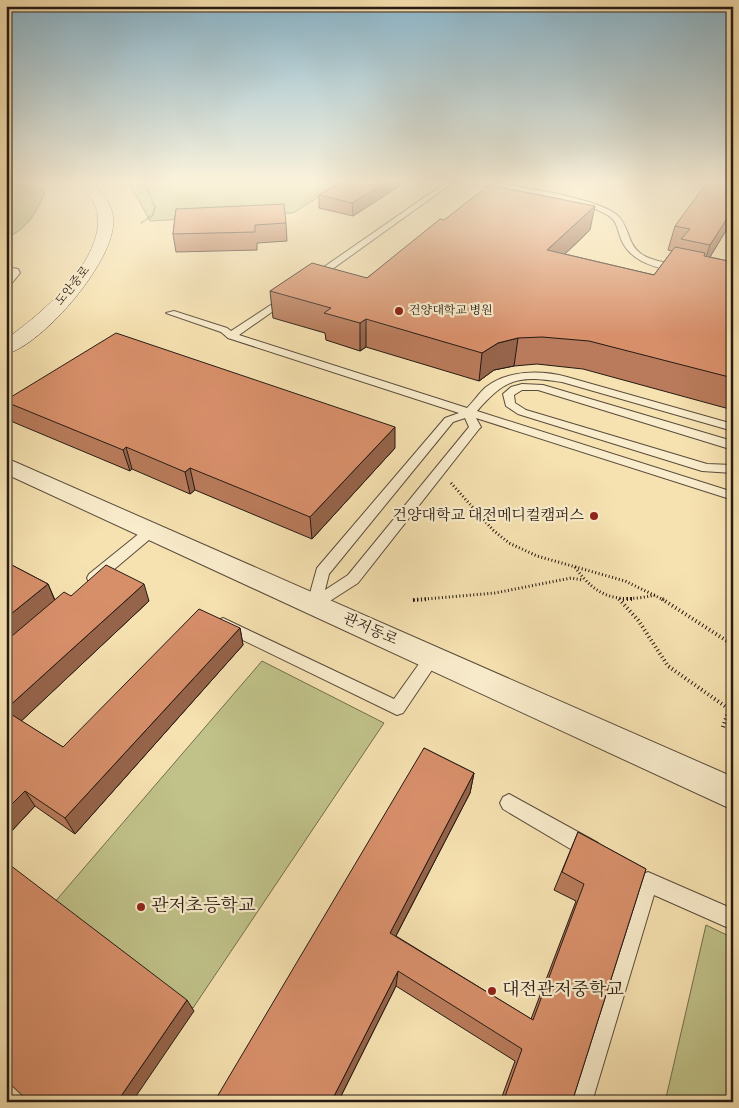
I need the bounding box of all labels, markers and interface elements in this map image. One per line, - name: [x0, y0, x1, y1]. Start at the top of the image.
- street label: 도안중로: [51, 262, 95, 310]
- place label: 건양대학교 병원: [409, 302, 493, 320]
- marker: 건양대학교 병원: [393, 305, 405, 317]
- place label: 건양대학교 대전메디컬캠퍼스: [392, 506, 584, 527]
- marker: 건양대학교 대전메디컬캠퍼스: [588, 510, 600, 522]
- street label: 관저동로: [339, 609, 401, 652]
- place label: 관저초등학교: [151, 894, 256, 920]
- marker: 관저초등학교: [135, 901, 147, 913]
- place label: 대전관저중학교: [502, 978, 624, 1004]
- marker: 대전관저중학교: [486, 985, 498, 997]

